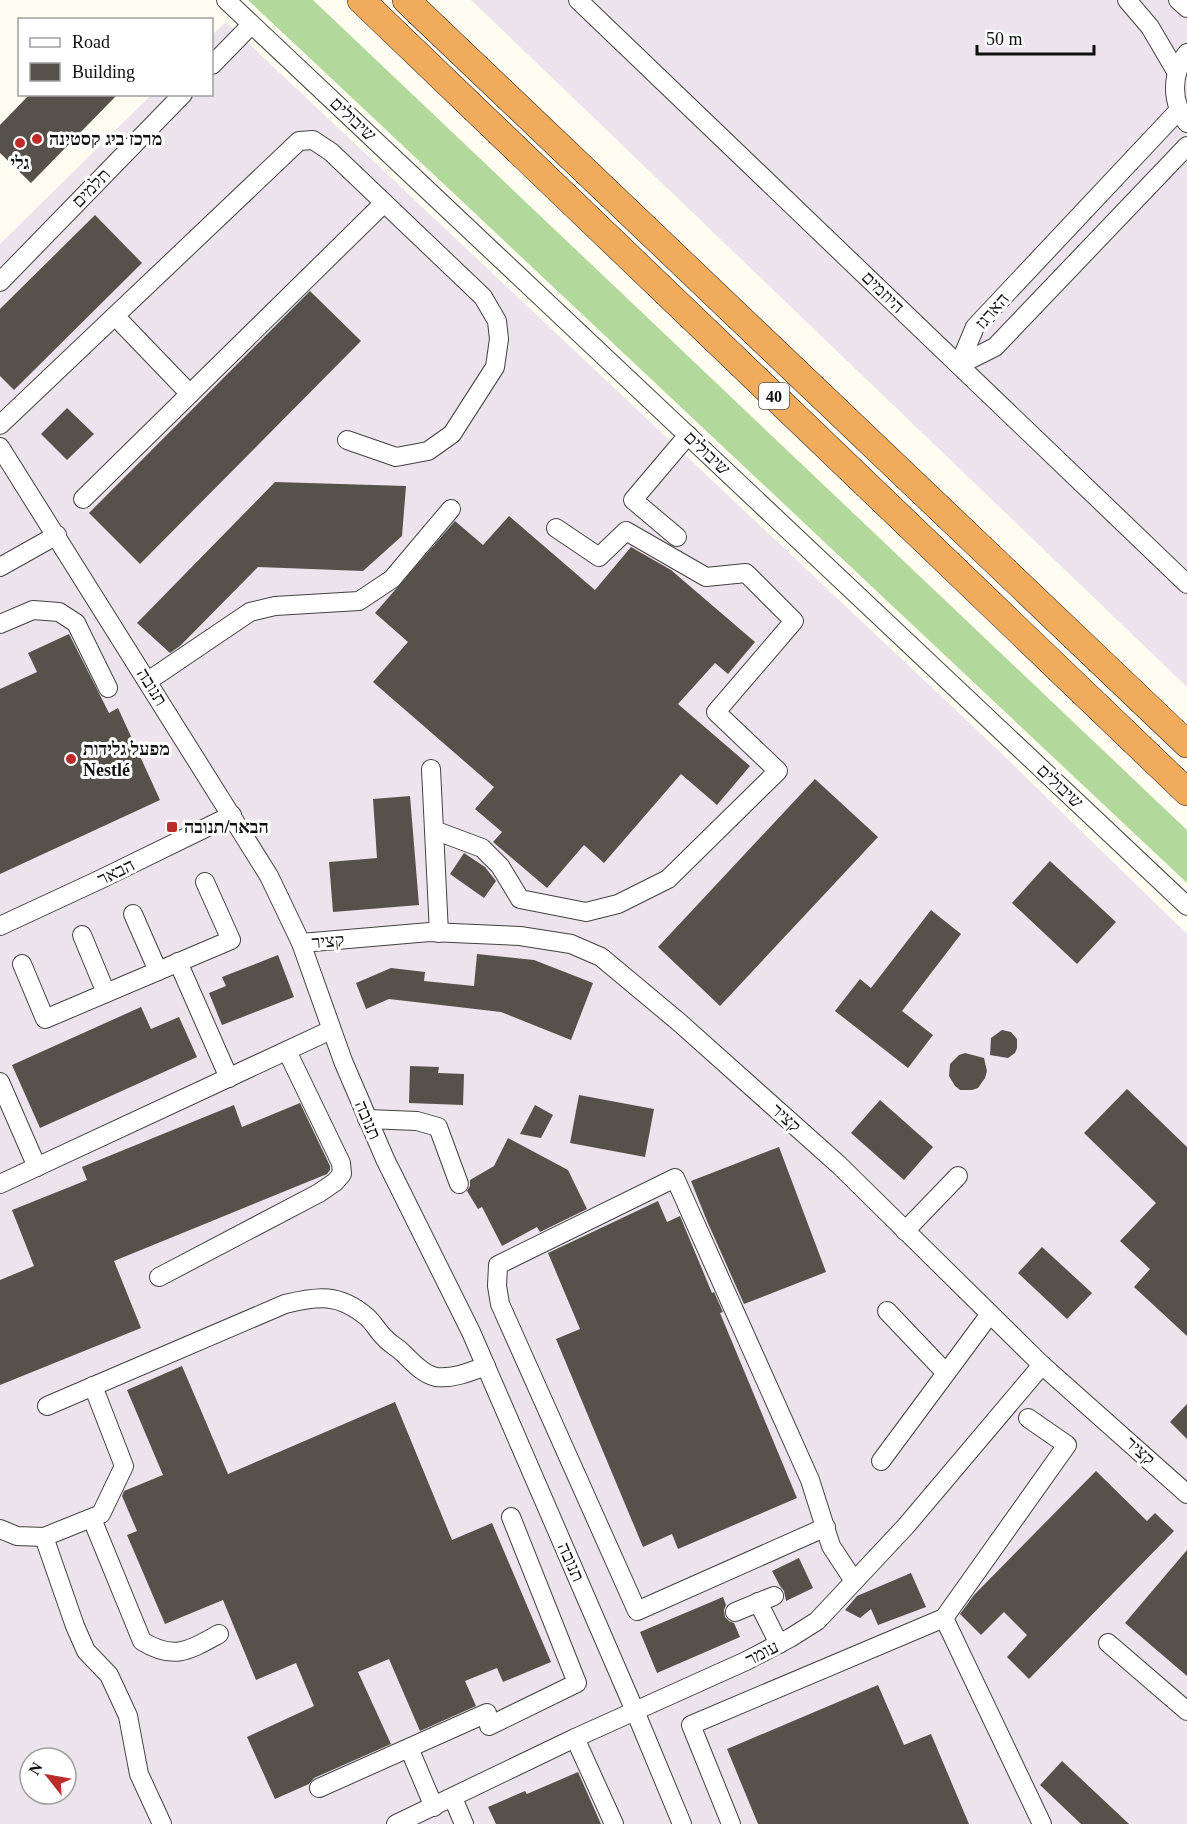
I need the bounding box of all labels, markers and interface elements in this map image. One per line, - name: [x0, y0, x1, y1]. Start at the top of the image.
- legend: [18, 18, 213, 96]
- scale bar: [977, 18, 1094, 56]
- text: 50 m: [986, 29, 1023, 49]
- text: Road: [72, 32, 110, 52]
- text: Building: [72, 62, 135, 82]
- street label: שיבולים: [326, 93, 380, 145]
- place label: מרכז ביג קסטינה: [49, 129, 162, 149]
- marker: מרכז ביג קסטינה: [30, 132, 44, 146]
- marker: גלי: [13, 136, 27, 150]
- place label: גלי: [10, 153, 30, 173]
- street label: תלמים: [68, 164, 114, 212]
- street label: היוזמים: [858, 267, 908, 317]
- street label: הארגז: [971, 289, 1013, 333]
- road number: 40: [759, 383, 789, 409]
- street label: שיבולים: [680, 427, 734, 479]
- street label: תנובה: [133, 665, 171, 709]
- place label: מפעל גלידות Nestlé: [83, 739, 170, 780]
- marker: מפעל גלידות Nestlé: [64, 752, 78, 766]
- street label: שיבולים: [1033, 760, 1087, 812]
- place label: הבאר/תנובה: [184, 817, 269, 837]
- marker: הבאר/תנובה: [165, 820, 179, 834]
- street label: הבאר: [94, 855, 138, 889]
- street label: קציר: [311, 930, 345, 952]
- street label: תנובה: [351, 1097, 385, 1143]
- street label: קציר: [767, 1100, 805, 1136]
- street label: קציר: [1121, 1433, 1159, 1469]
- street label: תנובה: [554, 1539, 588, 1585]
- street label: עומר: [742, 1636, 782, 1670]
- north arrow: [18, 1746, 78, 1806]
- text: N: [25, 1759, 46, 1778]

